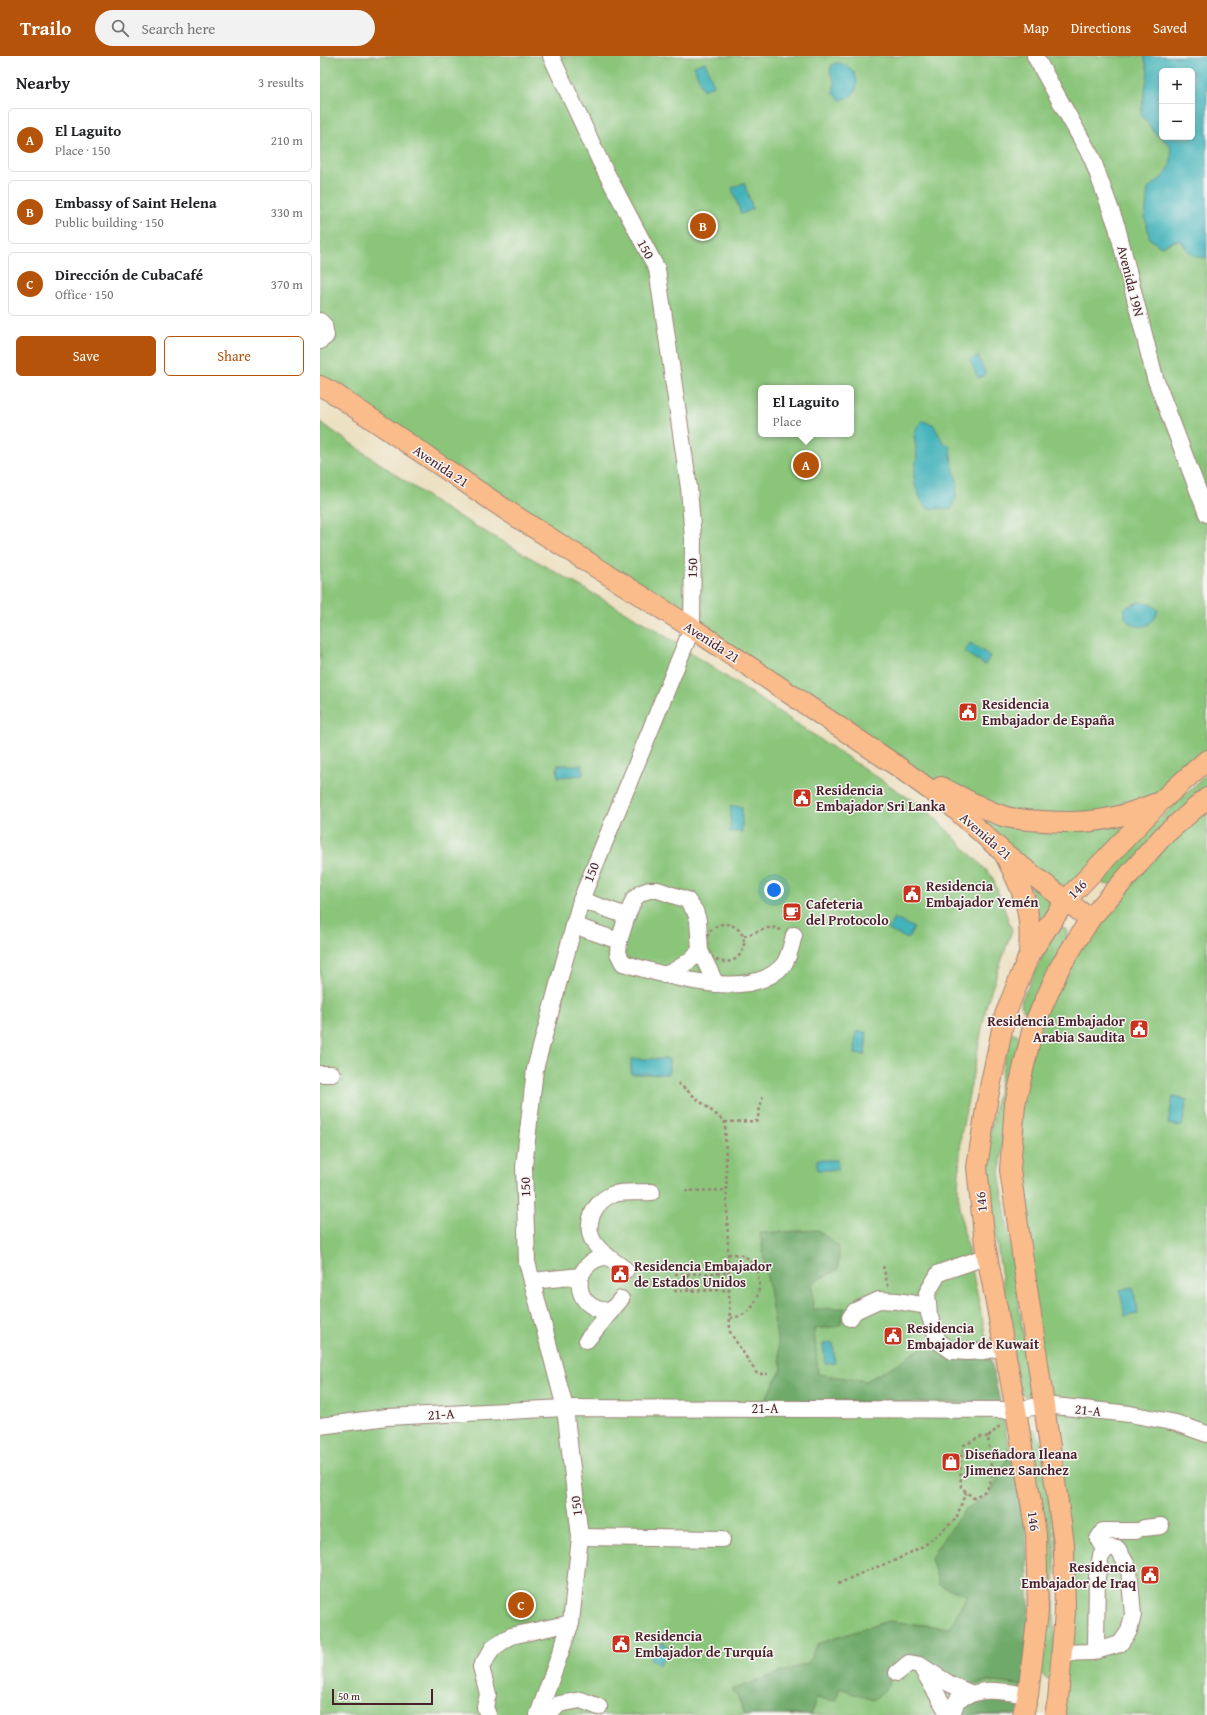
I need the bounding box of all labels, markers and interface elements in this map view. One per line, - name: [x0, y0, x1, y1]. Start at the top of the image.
- search box: [95, 10, 375, 46]
- text: Trailo: [20, 14, 71, 42]
- icon: search: [109, 17, 131, 39]
- text: Search here: [141, 18, 215, 39]
- text: Map: [1023, 18, 1049, 38]
- text: Directions: [1071, 18, 1131, 38]
- text: Saved: [1153, 18, 1187, 38]
- map controls: [1159, 68, 1195, 140]
- button: +: [1159, 68, 1195, 104]
- text: Nearby: [16, 70, 70, 95]
- text: 3 results: [258, 73, 304, 92]
- button: −: [1159, 104, 1195, 140]
- text: El Laguito: [55, 120, 121, 141]
- text: A: [26, 131, 34, 150]
- text: 210 m: [271, 131, 303, 150]
- text: Place · 150: [55, 141, 110, 160]
- text: Embassy of Saint Helena: [55, 192, 217, 213]
- text: B: [26, 203, 34, 222]
- text: 330 m: [271, 203, 303, 222]
- pin: B: [690, 211, 716, 241]
- text: Public building · 150: [55, 213, 164, 232]
- street label: 150: [632, 235, 660, 263]
- street label: Avenida 19N: [1113, 243, 1149, 319]
- text: Dirección de CubaCafé: [55, 264, 203, 285]
- text: C: [26, 275, 34, 294]
- text: 370 m: [271, 275, 303, 294]
- text: Office · 150: [55, 285, 113, 304]
- button: Save: [16, 336, 156, 376]
- button: Share: [164, 336, 304, 376]
- popup: [758, 385, 854, 437]
- text: El Laguito: [773, 391, 839, 412]
- text: Place: [773, 412, 802, 431]
- street label: Avenida 21: [409, 440, 473, 492]
- pin: A: [793, 450, 819, 480]
- street label: 150: [682, 557, 702, 578]
- street label: Avenida 21: [680, 616, 744, 668]
- place label: Residencia Embajador de España: [982, 694, 1116, 730]
- public building icon: Residencia Embajador de España: [957, 701, 979, 723]
- place label: Residencia Embajador Sri Lanka: [816, 780, 947, 816]
- public building icon: Residencia Embajador Sri Lanka: [791, 787, 813, 809]
- street label: Avenida 21: [955, 808, 1017, 864]
- street label: 150: [578, 859, 604, 885]
- street label: 146: [1063, 875, 1091, 903]
- place label: Residencia Embajador Yemén: [926, 876, 1039, 912]
- your location: [764, 880, 784, 900]
- public building icon: Residencia Embajador Yemén: [901, 883, 923, 905]
- place label: Cafeteria del Protocolo: [806, 894, 889, 930]
- cafe icon: Cafeteria del Protocolo: [781, 901, 803, 923]
- place label: Residencia Embajador Arabia Saudita: [987, 1011, 1126, 1047]
- public building icon: Residencia Embajador Arabia Saudita: [1128, 1018, 1150, 1040]
- street label: 150: [515, 1176, 535, 1197]
- street label: 146: [970, 1191, 992, 1213]
- place label: Residencia Embajador de Estados Unidos: [634, 1256, 772, 1292]
- public building icon: Residencia Embajador de Estados Unidos: [609, 1263, 631, 1285]
- place label: Residencia Embajador de Kuwait: [907, 1318, 1040, 1354]
- public building icon: Residencia Embajador de Kuwait: [882, 1325, 904, 1347]
- street label: 21-A: [752, 1398, 779, 1418]
- street label: 21-A: [1074, 1399, 1103, 1421]
- street label: 21-A: [427, 1403, 455, 1425]
- place label: Diseñadora Ileana Jimenez Sanchez: [963, 1444, 1078, 1480]
- shop icon: Diseñadora Ileana Jimenez Sanchez: [940, 1451, 962, 1473]
- street label: 150: [565, 1494, 587, 1517]
- street label: 146: [1023, 1510, 1045, 1533]
- place label: Residencia Embajador de Iraq: [1021, 1557, 1137, 1593]
- public building icon: Residencia Embajador de Iraq: [1139, 1564, 1161, 1586]
- pin: C: [508, 1590, 534, 1620]
- place label: Residencia Embajador de Turquía: [635, 1626, 774, 1662]
- public building icon: Residencia Embajador de Turquía: [610, 1633, 632, 1655]
- scale bar: [332, 1687, 433, 1706]
- text: 50 m: [338, 1688, 360, 1704]

